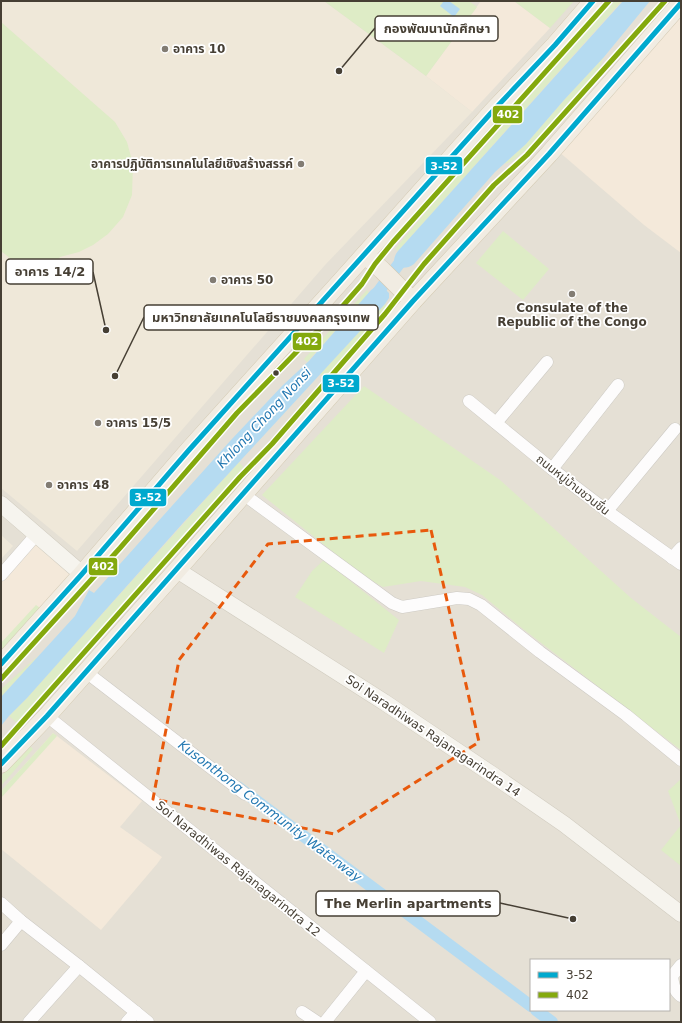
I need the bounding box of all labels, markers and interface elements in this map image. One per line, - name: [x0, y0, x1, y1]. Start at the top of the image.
- callout: กองพัฒนานักศึกษา: [375, 16, 498, 41]
- text: กองพัฒนานักศึกษา: [384, 21, 490, 36]
- place label: อาคาร 10: [173, 42, 225, 56]
- marker: อาคาร 10: [160, 44, 170, 54]
- line badge: 402: [492, 105, 523, 124]
- text: 402: [497, 108, 519, 121]
- line badge: 3-52: [425, 156, 463, 175]
- place label: อาคารปฏิบัติการเทคโนโลยีเชิงสร้างสรรค์: [91, 157, 293, 171]
- marker: อาคารปฏิบัติการเทคโนโลยีเชิงสร้างสรรค์: [296, 159, 306, 169]
- text: 3-52: [430, 160, 458, 173]
- callout: อาคาร 14/2: [6, 259, 93, 284]
- text: อาคาร 14/2: [15, 264, 85, 279]
- place label: อาคาร 50: [221, 273, 273, 287]
- marker: อาคาร 50: [208, 275, 218, 285]
- marker: Consulate of the Republic of the Congo: [567, 289, 577, 299]
- place label: Consulate of the Republic of the Congo: [497, 301, 647, 329]
- callout: มหาวิทยาลัยเทคโนโลยีราชมงคลกรุงเทพ: [144, 305, 378, 330]
- text: มหาวิทยาลัยเทคโนโลยีราชมงคลกรุงเทพ: [152, 310, 371, 325]
- line badge: 402: [292, 332, 322, 351]
- text: 402: [296, 335, 318, 348]
- water label: Khlong Chong Nonsi: [214, 365, 314, 471]
- unlabelled marker: [271, 368, 281, 378]
- line badge: 3-52: [322, 374, 360, 393]
- text: 3-52: [327, 377, 355, 390]
- place label: อาคาร 15/5: [106, 416, 171, 430]
- marker: อาคาร 15/5: [93, 418, 103, 428]
- street label: ถนนหมู่บ้านชวนชื่น: [533, 450, 614, 518]
- place label: อาคาร 48: [57, 478, 109, 492]
- marker: อาคาร 48: [44, 480, 54, 490]
- line badge: 3-52: [129, 488, 167, 507]
- text: 3-52: [134, 491, 162, 504]
- line badge: 402: [88, 557, 118, 576]
- text: 402: [92, 560, 114, 573]
- street label: Soi Naradhiwas Rajanagarindra 14: [343, 672, 523, 800]
- water label: Kusonthong Community Waterway: [175, 737, 365, 885]
- street label: Soi Naradhiwas Rajanagarindra 12: [153, 798, 323, 940]
- callout: The Merlin apartments: [316, 891, 500, 916]
- text: The Merlin apartments: [324, 896, 492, 911]
- legend: [530, 959, 670, 1011]
- text: 3-52: [566, 968, 593, 982]
- text: 402: [566, 988, 589, 1002]

